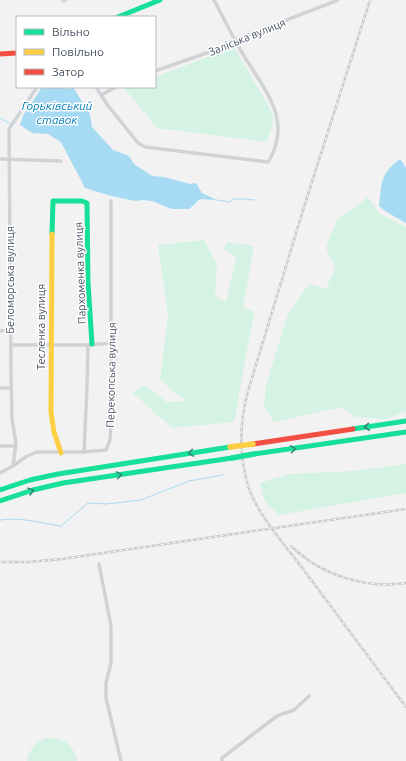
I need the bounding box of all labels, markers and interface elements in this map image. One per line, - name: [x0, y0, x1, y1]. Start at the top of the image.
- legend: [16, 16, 156, 88]
- street label: Заліська вулиця: [207, 16, 287, 58]
- text: Вільно: [52, 25, 90, 38]
- text: Повільно: [52, 45, 104, 58]
- text: Затор: [52, 65, 84, 78]
- water label: Горьківський ставок: [22, 99, 93, 126]
- street label: Пархоменка вулиця: [72, 222, 88, 324]
- street label: Беломорська вулиця: [4, 226, 16, 334]
- street label: Тесленка вулиця: [35, 284, 47, 370]
- street label: Перекопська вулиця: [104, 322, 118, 428]
- one-way arrow: [364, 422, 370, 431]
- one-way arrow: [290, 445, 296, 453]
- one-way arrow: [188, 448, 194, 457]
- one-way arrow: [116, 471, 122, 480]
- one-way arrow: [27, 487, 34, 496]

